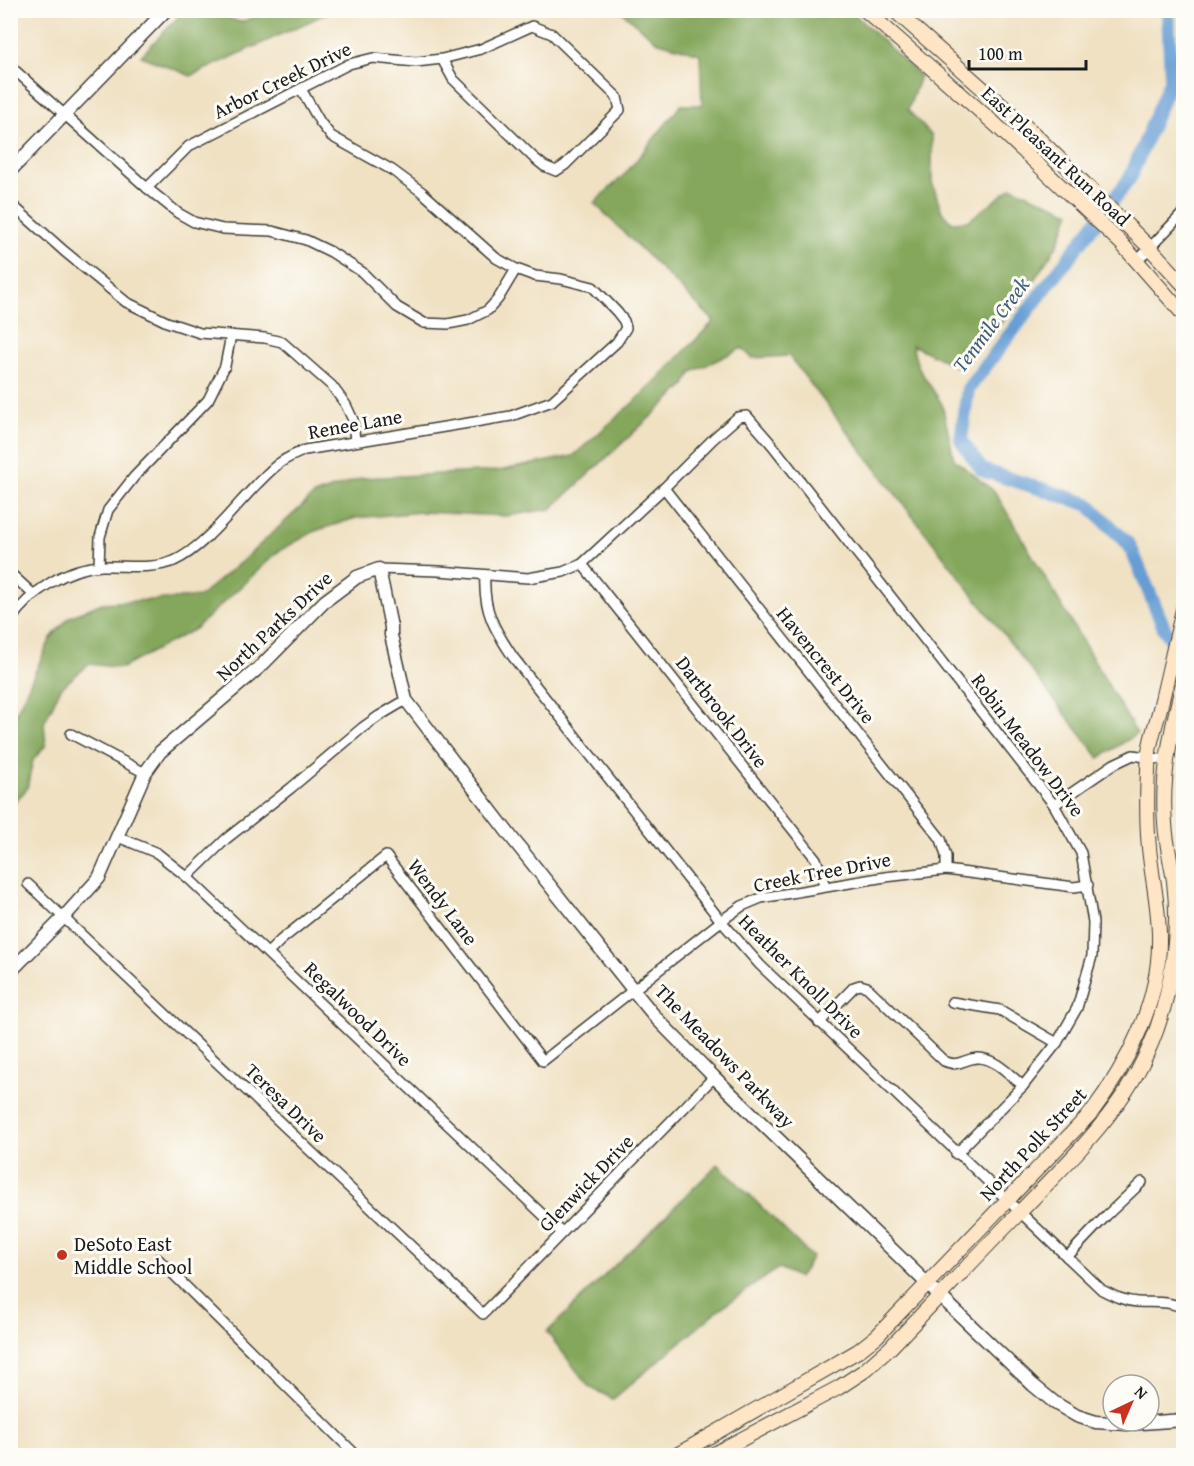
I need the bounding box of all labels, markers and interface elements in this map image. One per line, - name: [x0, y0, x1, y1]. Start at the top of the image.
- scale bar: [969, 33, 1086, 71]
- street label: Arbor Creek Drive: [208, 34, 356, 126]
- text: 100 m: [978, 40, 1023, 67]
- street label: East Pleasant Run Road: [975, 79, 1137, 233]
- water label: Tenmile Creek: [944, 270, 1037, 379]
- street label: Renee Lane: [306, 401, 404, 446]
- street label: North Parks Drive: [209, 564, 338, 687]
- street label: Havencrest Drive: [770, 600, 883, 729]
- street label: Dartbrook Drive: [669, 650, 775, 774]
- street label: Robin Meadow Drive: [965, 667, 1092, 822]
- street label: Creek Tree Drive: [751, 844, 893, 899]
- street label: Wendy Lane: [401, 852, 486, 951]
- street label: Heather Knoll Drive: [732, 907, 870, 1045]
- street label: Regalwood Drive: [298, 955, 419, 1073]
- street label: The Meadows Parkway: [649, 977, 802, 1134]
- street label: Teresa Drive: [239, 1056, 334, 1149]
- street label: North Polk Street: [972, 1080, 1093, 1207]
- street label: Glenwick Drive: [532, 1127, 640, 1238]
- place label: DeSoto East Middle School: [74, 1229, 193, 1281]
- marker: DeSoto East Middle School: [55, 1248, 69, 1262]
- north arrow: [1101, 1373, 1161, 1433]
- text: N: [1129, 1380, 1154, 1405]

